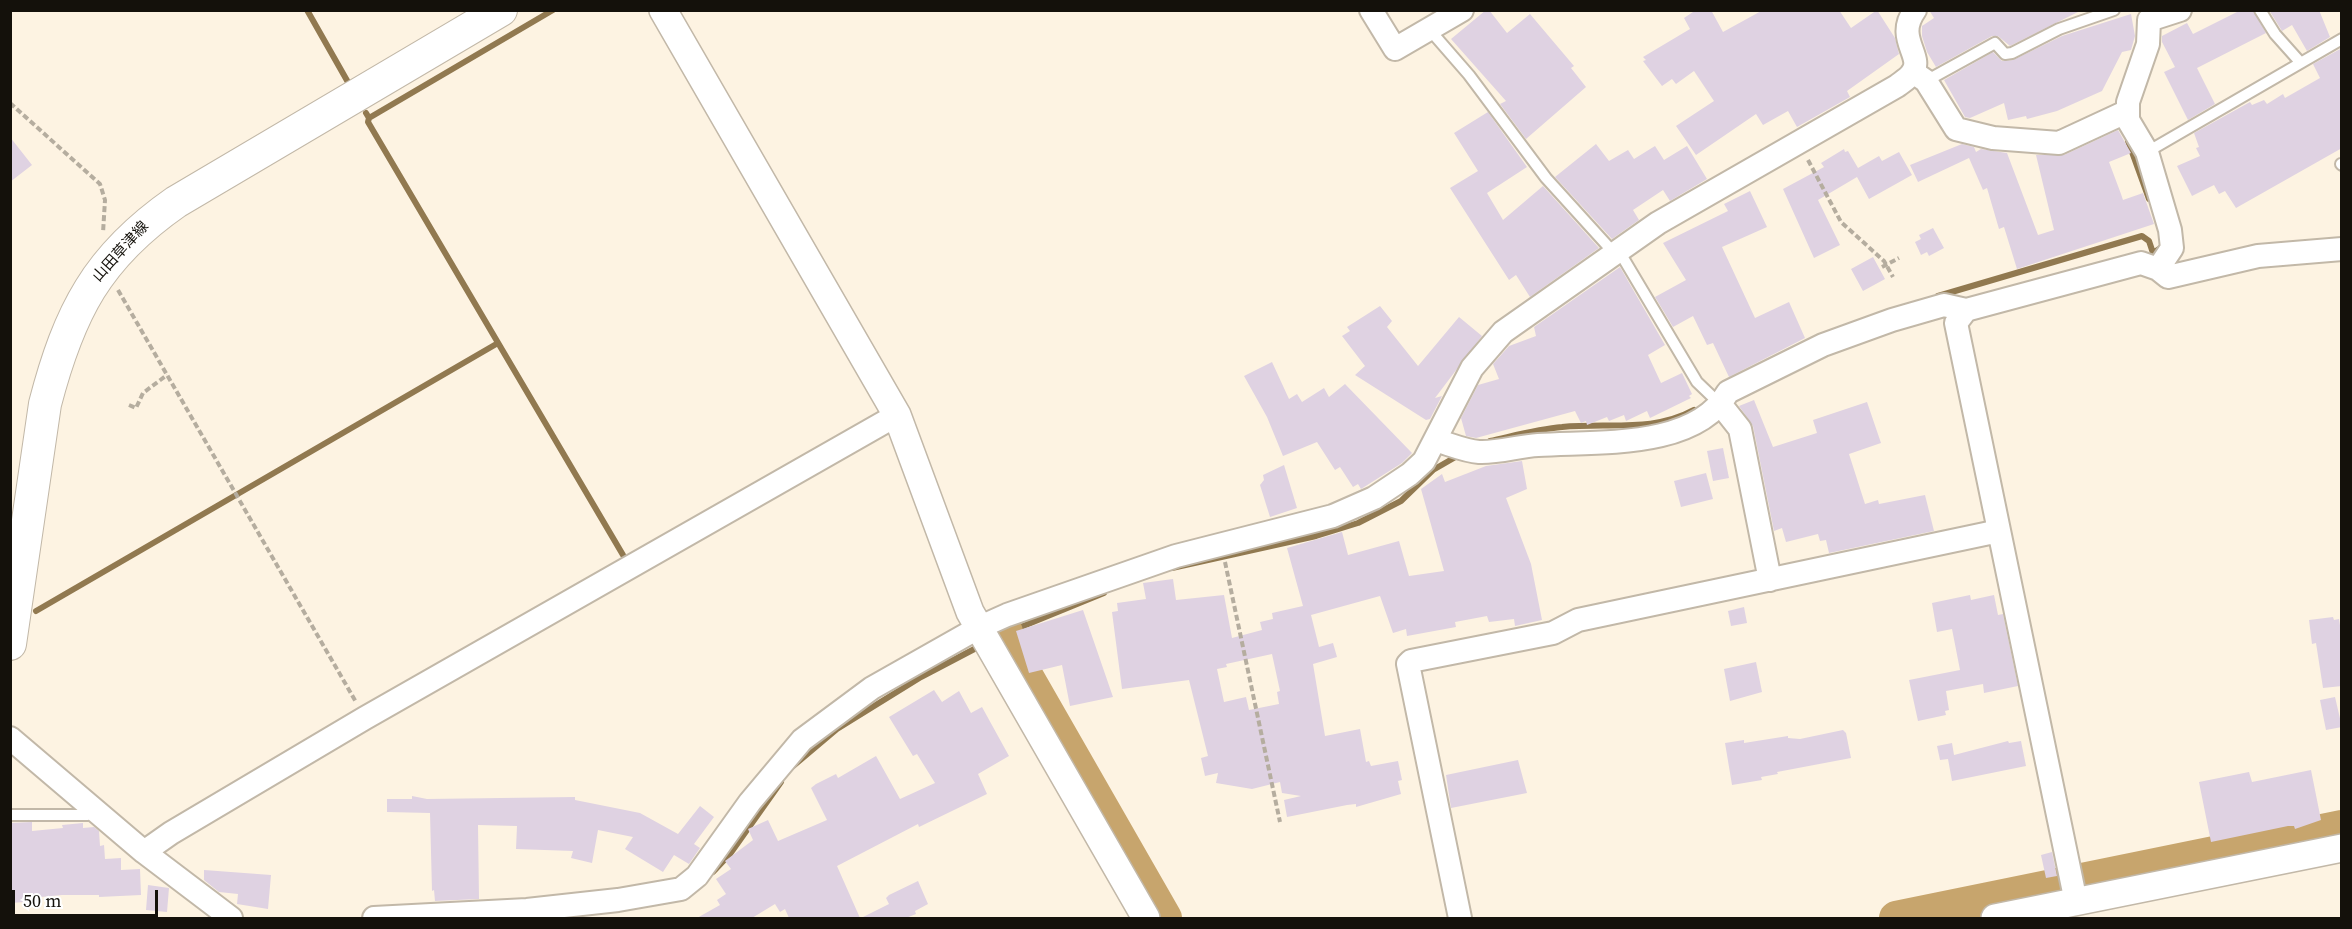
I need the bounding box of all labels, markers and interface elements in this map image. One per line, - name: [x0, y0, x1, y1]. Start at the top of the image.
- street label: 山田草津線: [89, 218, 153, 286]
- scale bar: [15, 878, 160, 916]
- text: 50 m: [23, 888, 61, 913]

